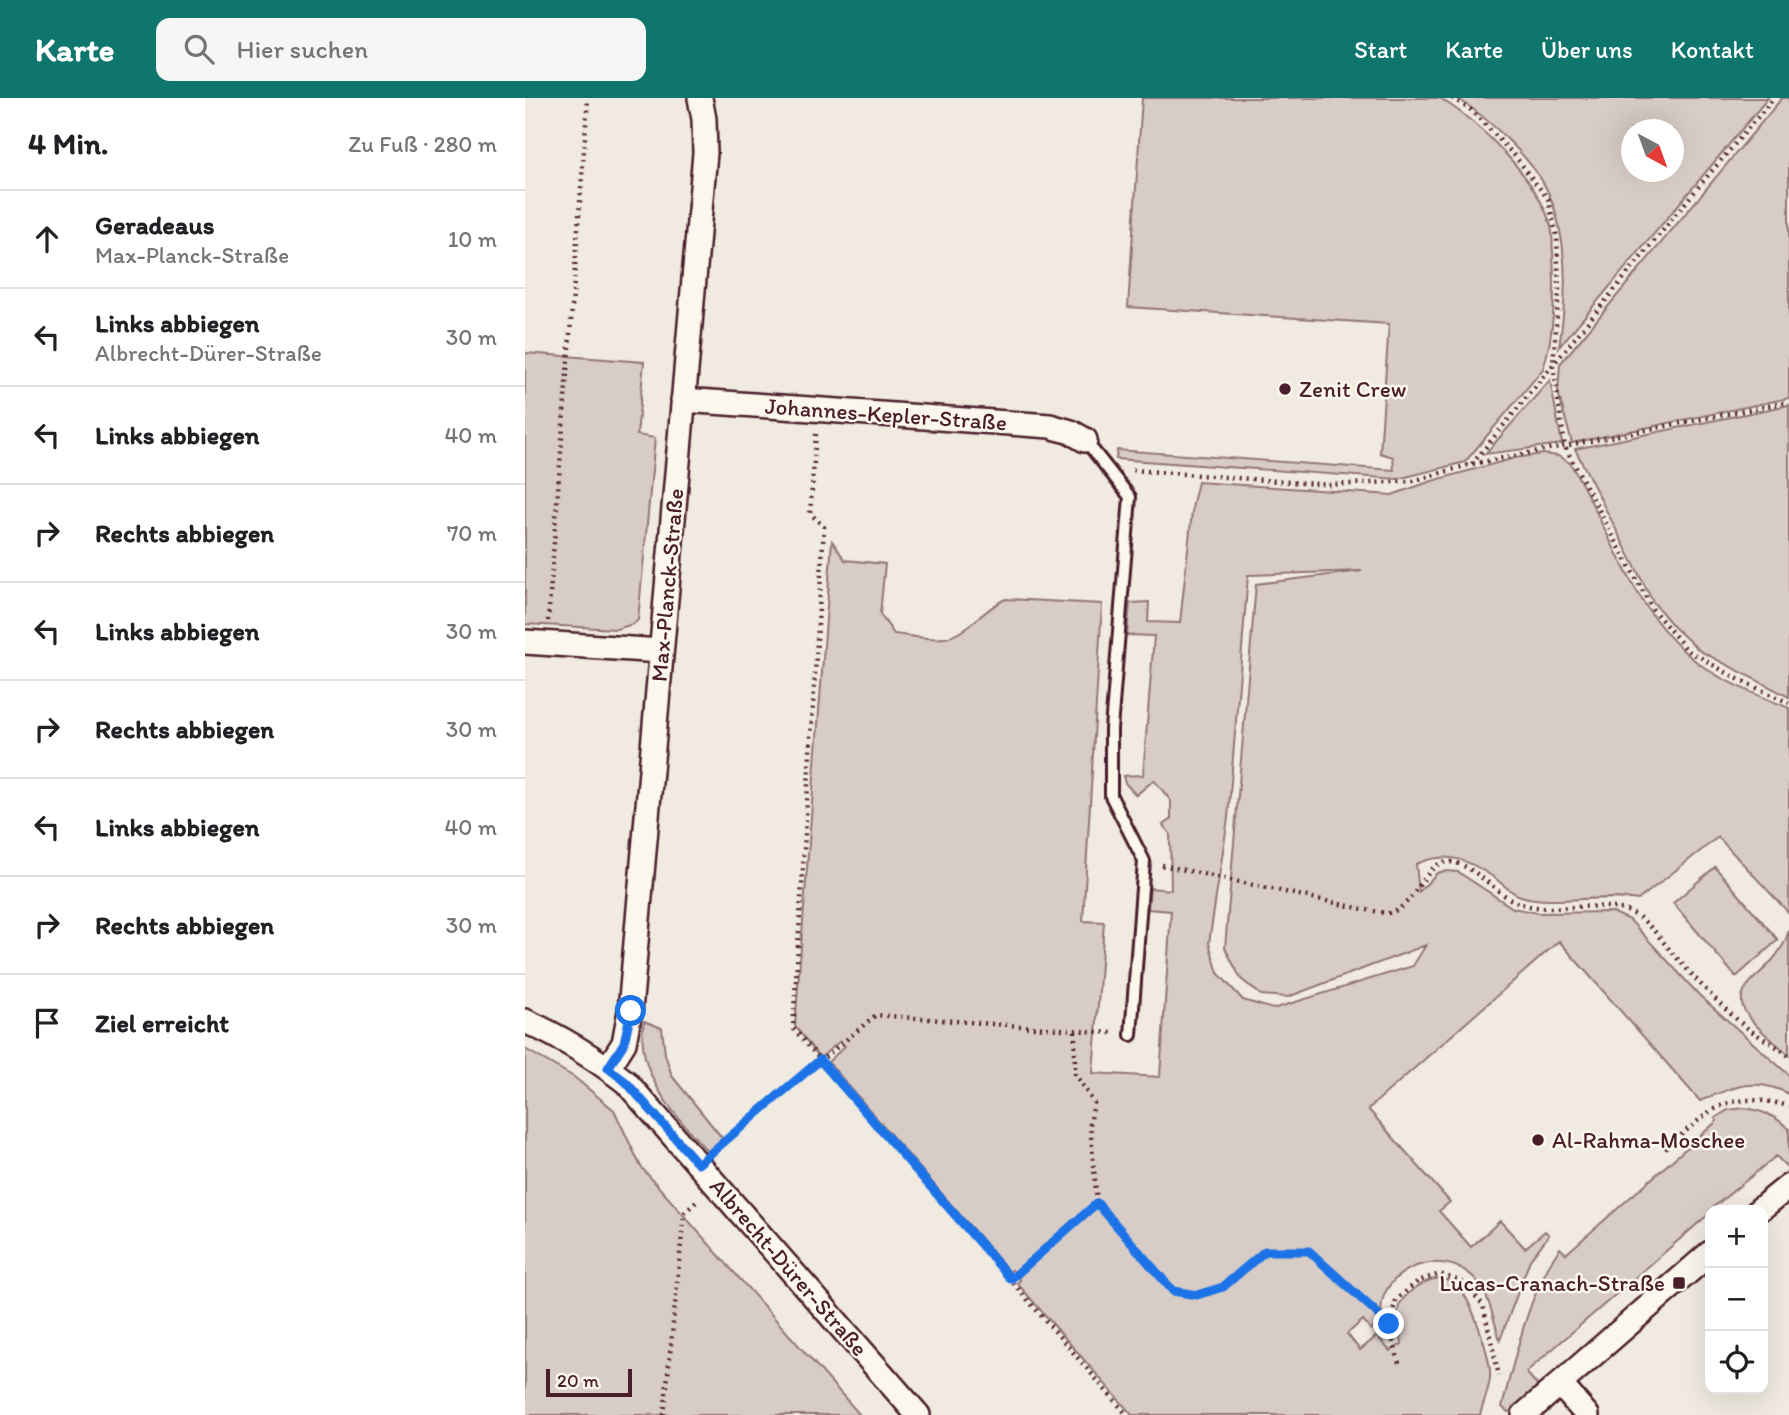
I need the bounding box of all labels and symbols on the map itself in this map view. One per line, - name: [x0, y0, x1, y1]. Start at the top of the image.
- north arrow: [1621, 119, 1684, 182]
- place label: Zenit Crew: [1299, 375, 1406, 403]
- marker: Zenit Crew: [1277, 381, 1293, 397]
- street label: Johannes-Kepler-Straße: [764, 392, 1008, 436]
- street label: Max-Planck-Straße: [645, 487, 689, 683]
- route start: [615, 995, 646, 1026]
- place label: Al-Rahma-Moschee: [1552, 1126, 1745, 1154]
- marker: Al-Rahma-Moschee: [1530, 1132, 1546, 1148]
- street label: Albrecht-Dürer-Straße: [704, 1172, 874, 1362]
- place label: Lucas-Cranach-Straße: [1439, 1269, 1665, 1297]
- marker: Lucas-Cranach-Straße: [1671, 1275, 1687, 1291]
- route end: [1373, 1308, 1404, 1339]
- scale bar: [546, 1366, 632, 1398]

